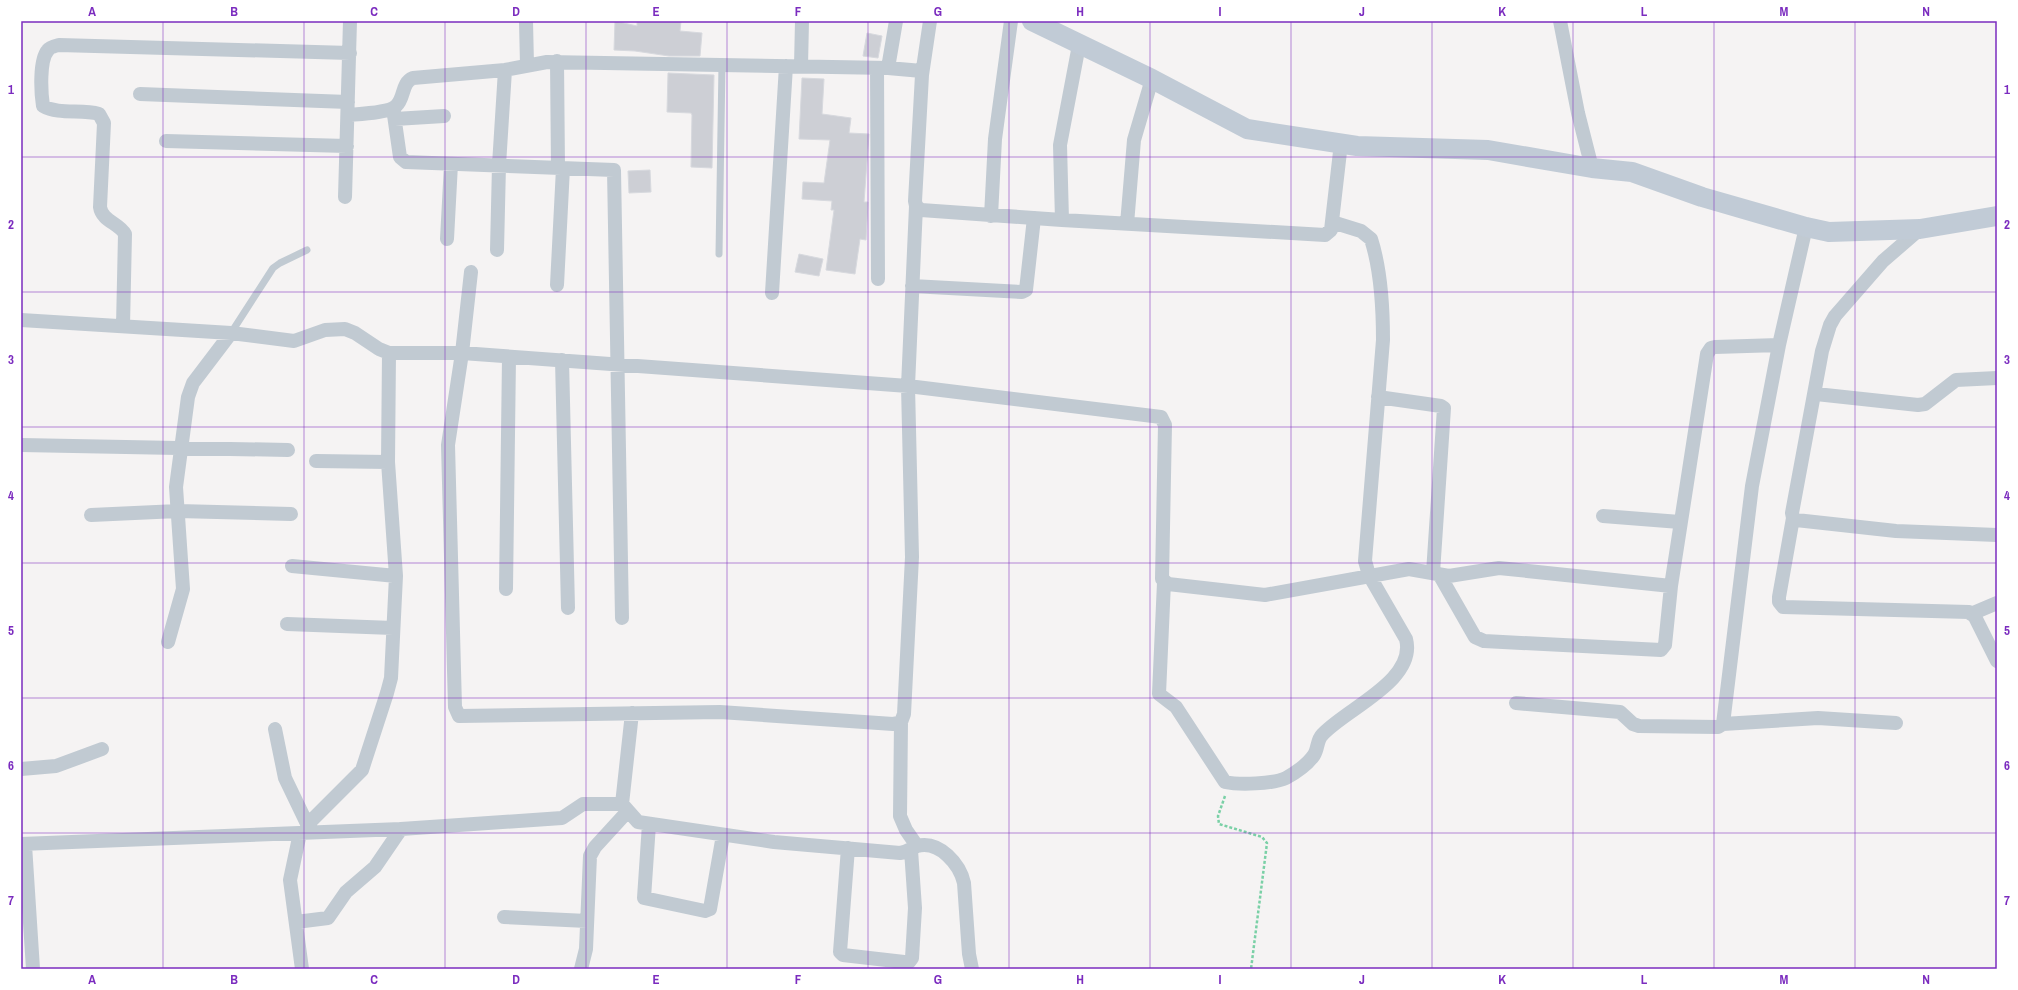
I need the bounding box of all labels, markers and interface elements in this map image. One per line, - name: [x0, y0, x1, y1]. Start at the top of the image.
- text: A: [88, 3, 96, 20]
- text: B: [230, 3, 238, 20]
- text: C: [370, 3, 378, 20]
- text: D: [512, 3, 520, 20]
- text: E: [652, 3, 660, 20]
- text: F: [795, 3, 802, 20]
- text: G: [934, 3, 942, 20]
- text: H: [1076, 3, 1084, 20]
- text: I: [1219, 3, 1222, 20]
- text: J: [1359, 3, 1365, 20]
- text: K: [1498, 3, 1506, 20]
- text: L: [1641, 3, 1648, 20]
- text: M: [1780, 3, 1789, 20]
- text: N: [1922, 3, 1930, 20]
- text: 1: [8, 81, 14, 98]
- text: 1: [2004, 81, 2010, 98]
- text: 2: [8, 216, 14, 233]
- text: 2: [2004, 216, 2010, 233]
- text: 3: [8, 351, 14, 368]
- text: 3: [2004, 351, 2010, 368]
- text: 4: [8, 487, 14, 504]
- text: 4: [2004, 487, 2010, 504]
- text: 5: [8, 622, 14, 639]
- text: 5: [2004, 622, 2010, 639]
- text: 6: [8, 757, 14, 774]
- text: 6: [2004, 757, 2010, 774]
- text: 7: [8, 892, 14, 909]
- text: 7: [2004, 892, 2010, 909]
- text: A: [88, 971, 96, 988]
- text: B: [230, 971, 238, 988]
- text: C: [370, 971, 378, 988]
- text: D: [512, 971, 520, 988]
- text: E: [652, 971, 660, 988]
- text: F: [795, 971, 802, 988]
- text: G: [934, 971, 942, 988]
- text: H: [1076, 971, 1084, 988]
- text: I: [1219, 971, 1222, 988]
- text: J: [1359, 971, 1365, 988]
- text: K: [1498, 971, 1506, 988]
- text: L: [1641, 971, 1648, 988]
- text: M: [1780, 971, 1789, 988]
- text: N: [1922, 971, 1930, 988]

